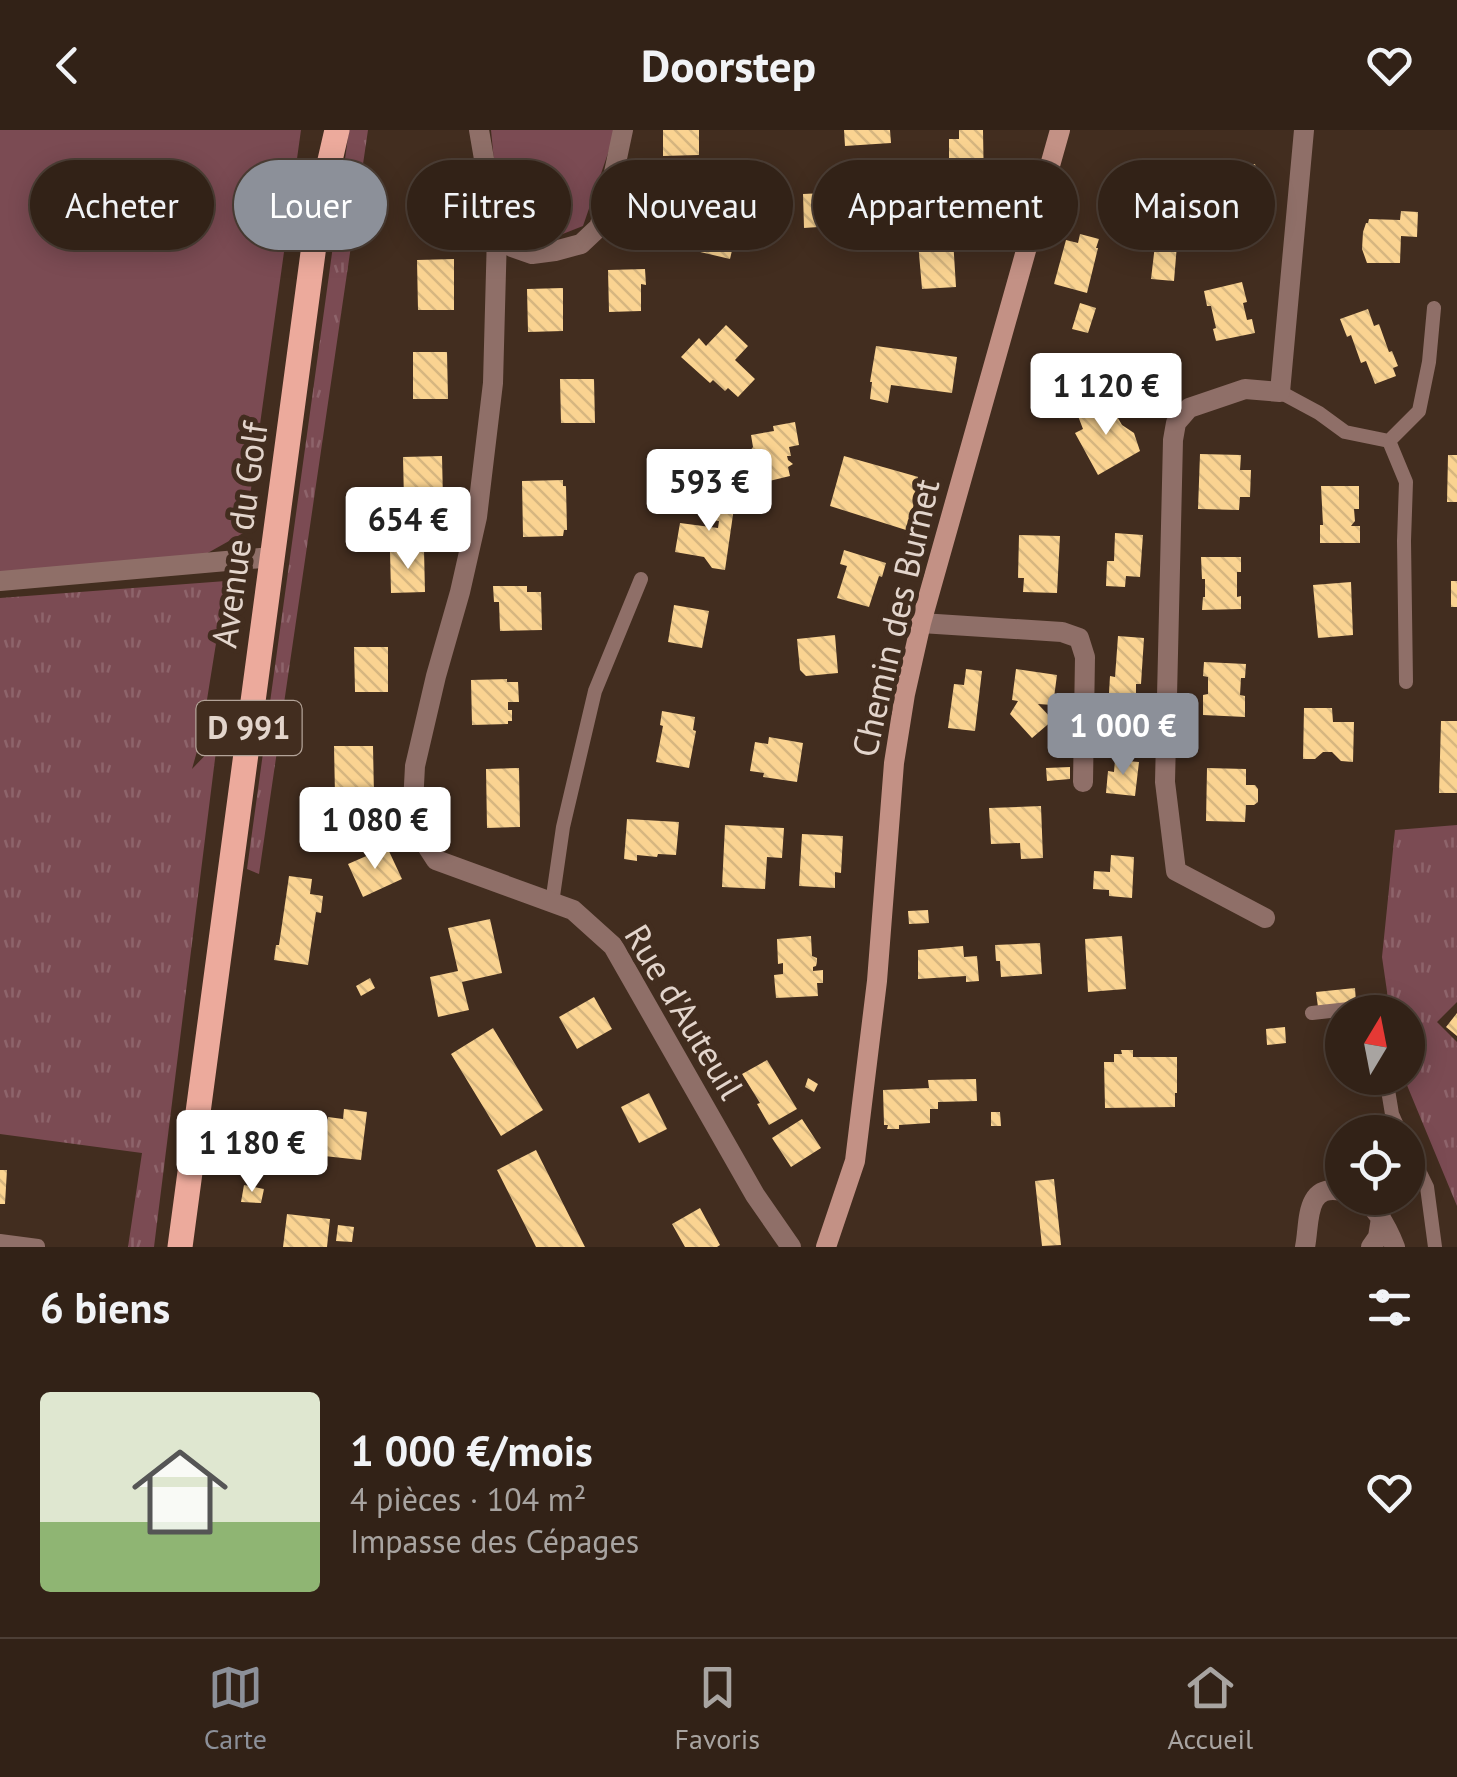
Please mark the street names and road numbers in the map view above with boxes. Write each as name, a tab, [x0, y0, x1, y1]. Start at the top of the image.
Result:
street label: Avenue du Golf	[200, 417, 278, 651]
street label: Chemin des Burnet	[841, 474, 949, 761]
road number: D 991	[196, 701, 302, 755]
street label: Rue d'Auteuil	[615, 916, 755, 1107]

